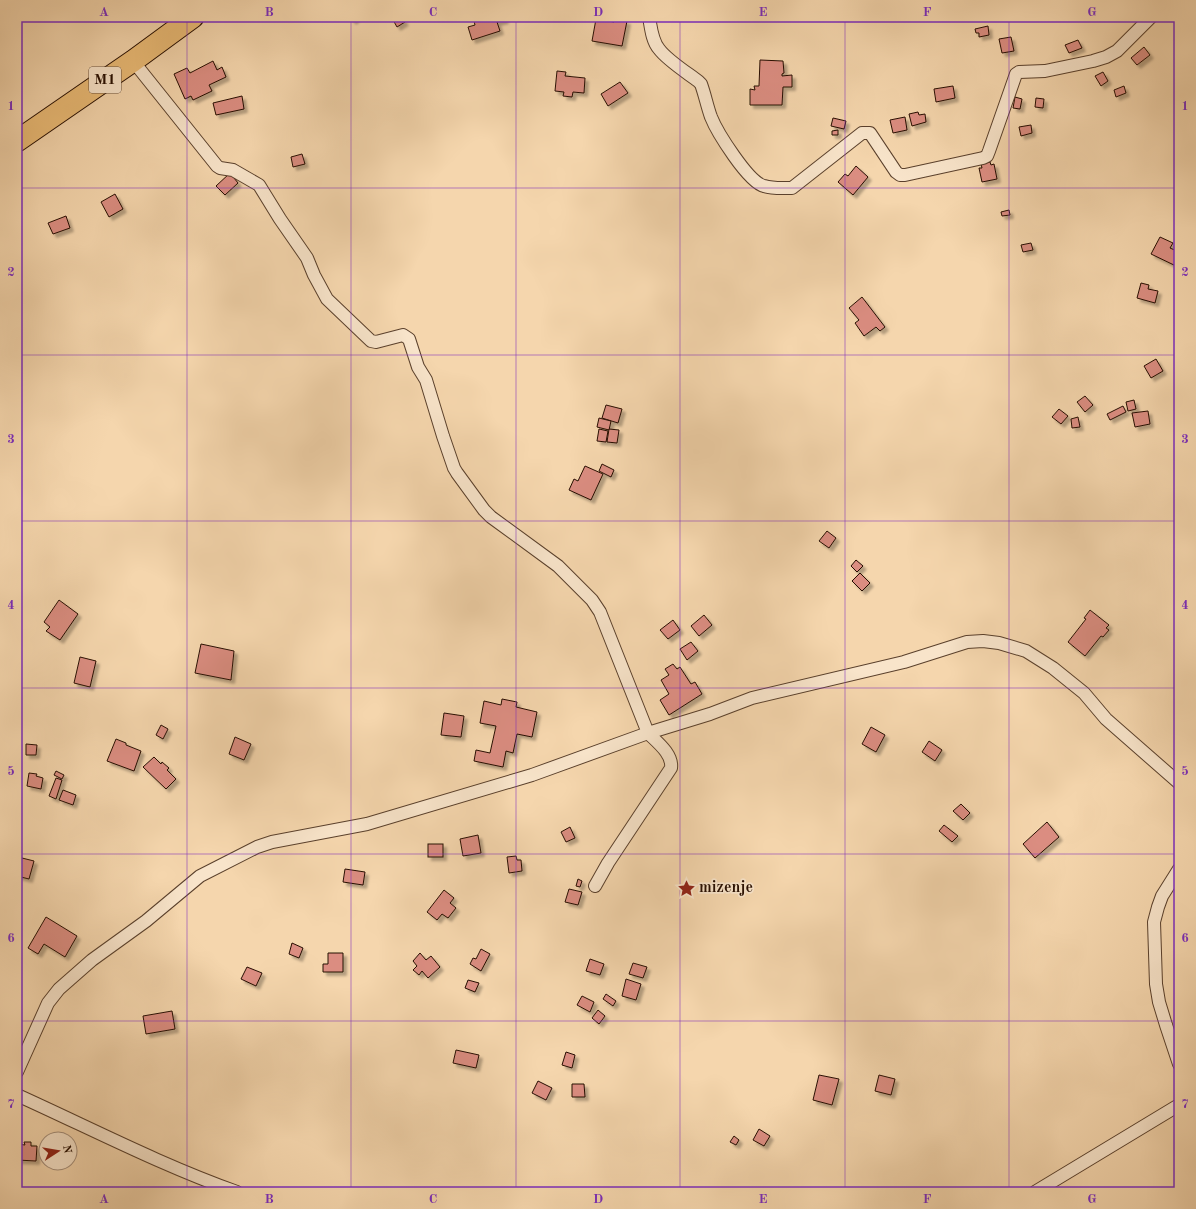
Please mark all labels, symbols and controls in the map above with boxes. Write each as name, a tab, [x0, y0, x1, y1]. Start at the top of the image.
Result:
text: A	[99, 6, 109, 19]
text: B	[264, 6, 274, 19]
text: C	[429, 6, 437, 19]
text: D	[593, 6, 603, 19]
text: E	[759, 6, 768, 19]
text: F	[923, 6, 932, 19]
text: G	[1087, 6, 1097, 19]
road number: M1	[89, 67, 121, 93]
text: 1	[7, 100, 15, 113]
text: 1	[1181, 100, 1189, 113]
text: 2	[7, 266, 15, 279]
text: 2	[1181, 266, 1189, 279]
text: 3	[7, 433, 15, 446]
text: 3	[1181, 433, 1189, 446]
text: 4	[7, 599, 15, 612]
text: 4	[1181, 599, 1189, 612]
text: 5	[7, 765, 15, 778]
text: 5	[1181, 765, 1189, 778]
place icon: mizenje	[676, 878, 696, 898]
place label: mizenje	[699, 880, 753, 896]
text: 6	[7, 932, 15, 945]
text: 6	[1181, 932, 1189, 945]
text: 7	[7, 1098, 15, 1111]
text: 7	[1181, 1098, 1189, 1111]
north arrow	[38, 1131, 78, 1171]
text: N	[60, 1144, 73, 1155]
text: A	[99, 1193, 109, 1206]
text: B	[264, 1193, 274, 1206]
text: C	[429, 1193, 437, 1206]
text: D	[593, 1193, 603, 1206]
text: E	[759, 1193, 768, 1206]
text: F	[923, 1193, 932, 1206]
text: G	[1087, 1193, 1097, 1206]

